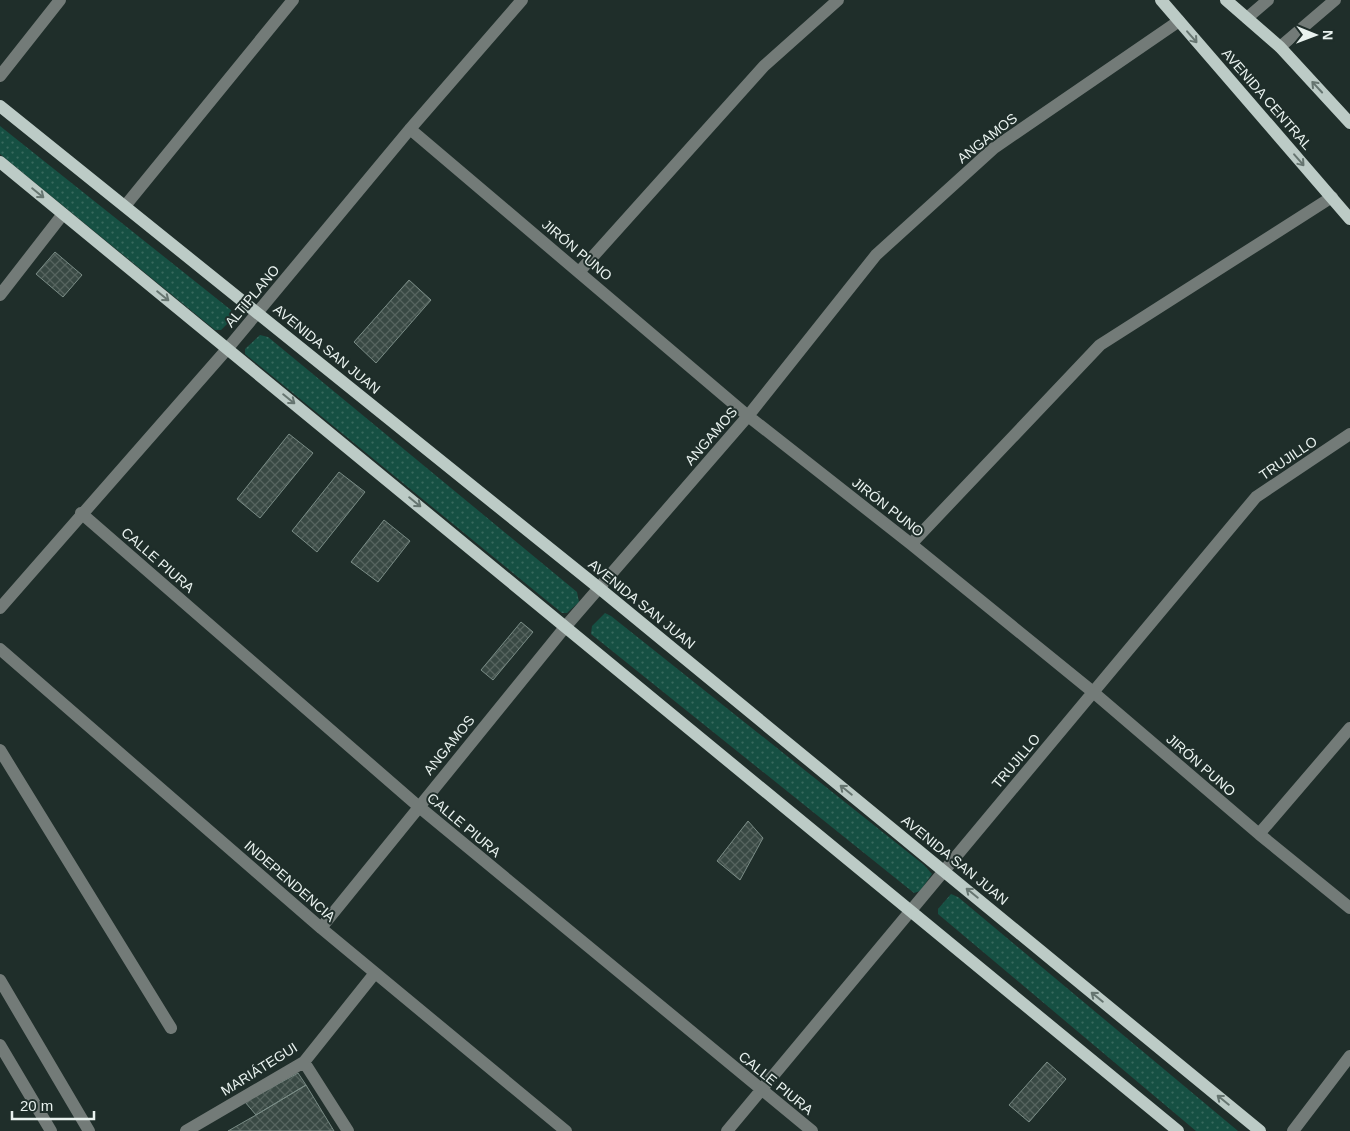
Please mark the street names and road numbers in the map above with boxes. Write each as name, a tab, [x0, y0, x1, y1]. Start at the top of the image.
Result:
street label: AVENIDA CENTRAL	[1219, 45, 1315, 153]
street label: ANGAMOS	[954, 110, 1020, 166]
street label: JIRÓN PUNO	[539, 216, 615, 284]
street label: ALTIPLANO	[221, 262, 283, 330]
street label: AVENIDA SAN JUAN	[270, 301, 384, 397]
street label: ANGAMOS	[681, 404, 741, 468]
street label: TRUJILLO	[1256, 433, 1320, 483]
street label: JIRÓN PUNO	[849, 474, 927, 540]
street label: CALLE PIURA	[118, 524, 198, 596]
street label: AVENIDA SAN JUAN	[585, 556, 699, 652]
street label: ANGAMOS	[420, 712, 478, 778]
street label: TRUJILLO	[989, 730, 1043, 791]
street label: JIRÓN PUNO	[1163, 731, 1239, 799]
street label: CALLE PIURA	[424, 790, 505, 861]
street label: AVENIDA SAN JUAN	[898, 812, 1012, 908]
street label: INDEPENDENCIA	[241, 837, 339, 925]
street label: MARIÁTEGUI	[218, 1039, 300, 1099]
street label: CALLE PIURA	[736, 1048, 817, 1118]

